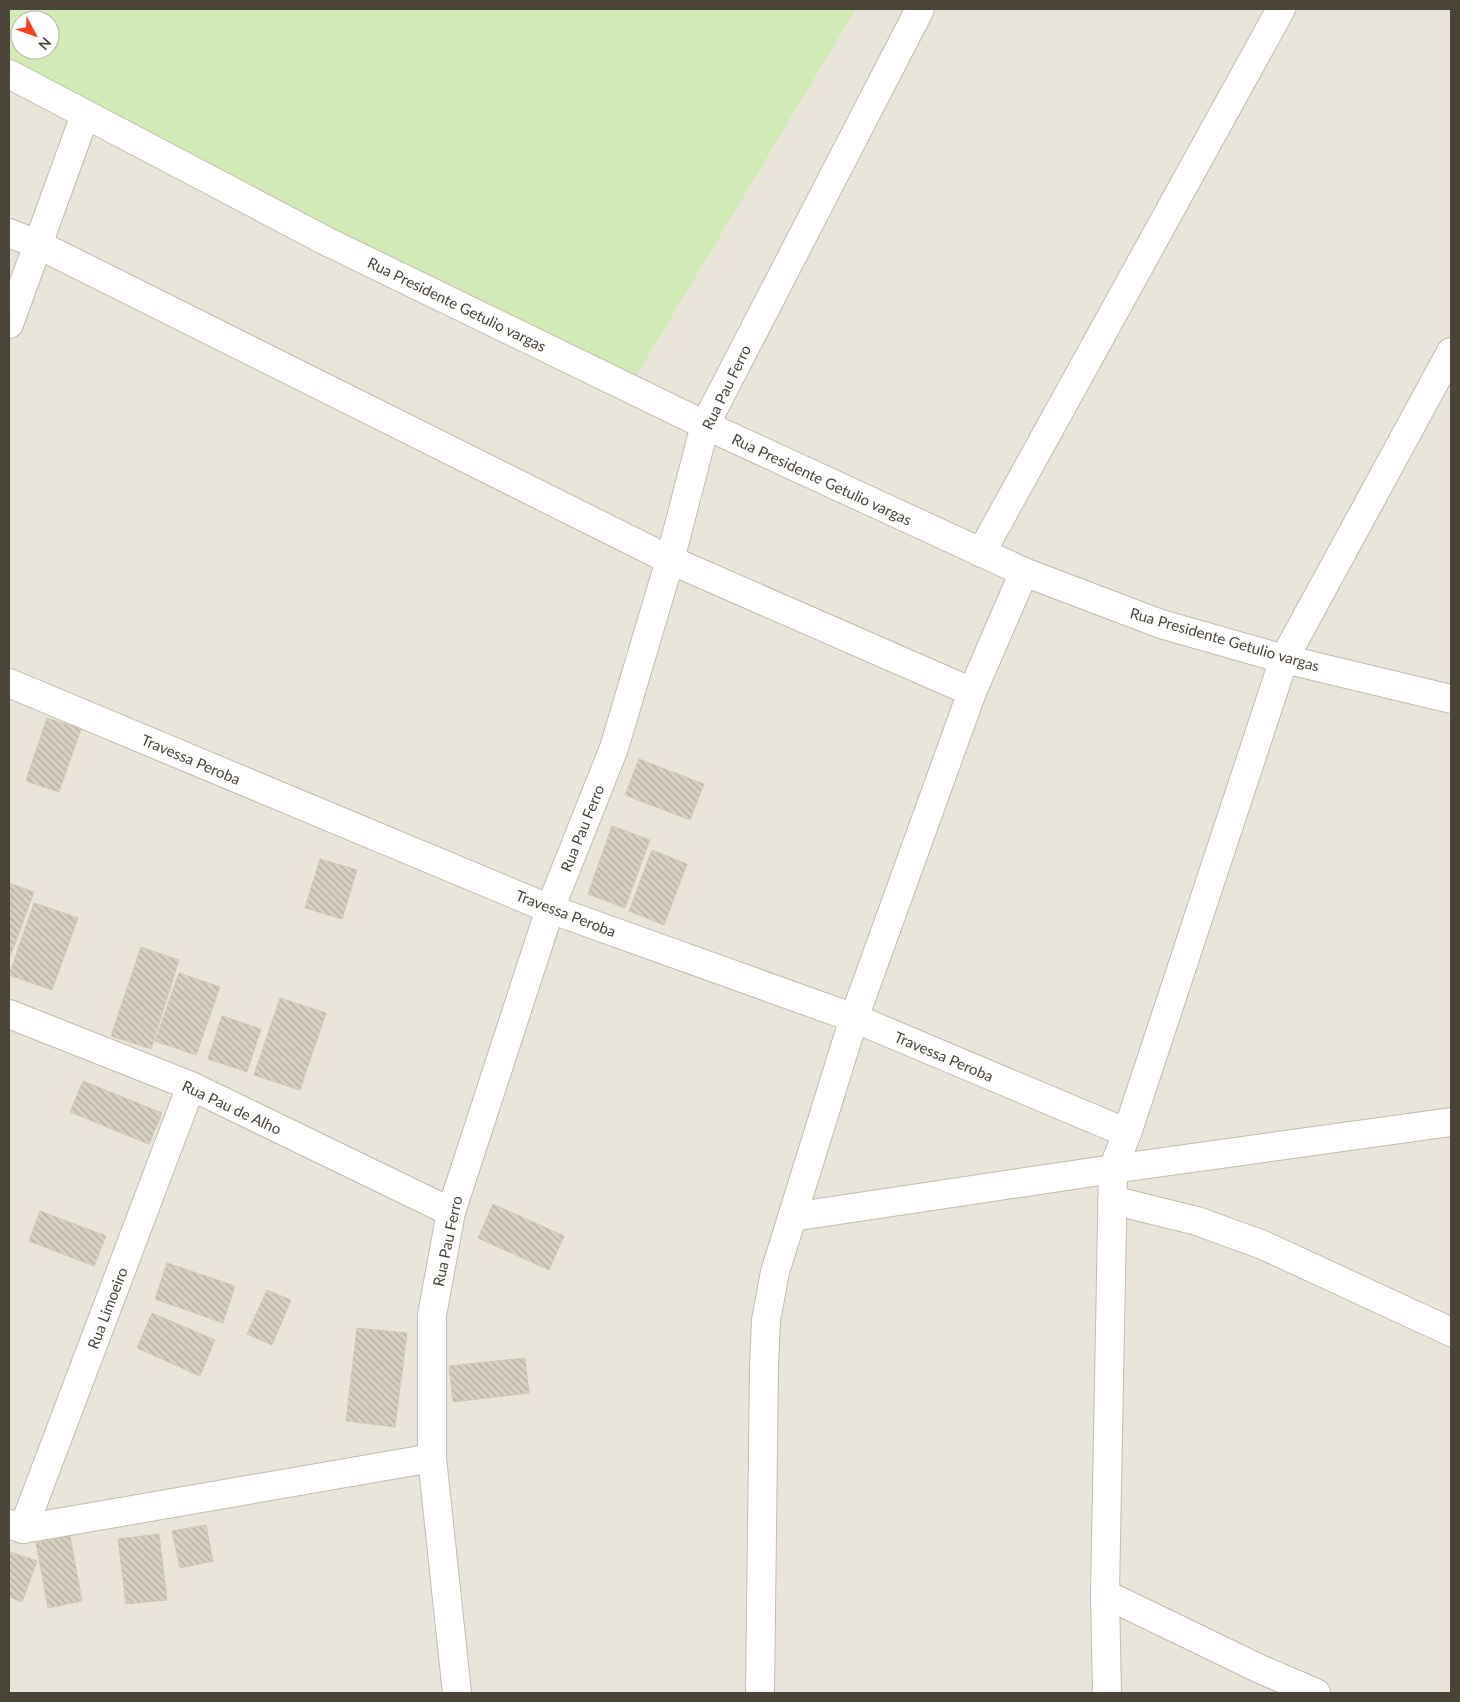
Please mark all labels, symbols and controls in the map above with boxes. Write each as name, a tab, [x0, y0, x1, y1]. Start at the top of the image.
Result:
north arrow	[10, 10, 60, 60]
text: N	[35, 34, 55, 54]
street label: Rua Presidente Getulio vargas	[365, 253, 549, 355]
street label: Rua Pau Ferro	[698, 342, 754, 432]
street label: Rua Presidente Getulio vargas	[729, 429, 915, 529]
street label: Rua Presidente Getulio vargas	[1128, 603, 1322, 675]
street label: Travessa Peroba	[139, 730, 243, 788]
street label: Rua Pau Ferro	[556, 782, 608, 874]
street label: Travessa Peroba	[513, 886, 619, 940]
street label: Travessa Peroba	[892, 1027, 996, 1085]
street label: Rua Pau de Alho	[180, 1076, 284, 1138]
street label: Rua Pau Ferro	[429, 1194, 465, 1288]
street label: Rua Limoeiro	[83, 1265, 131, 1351]

